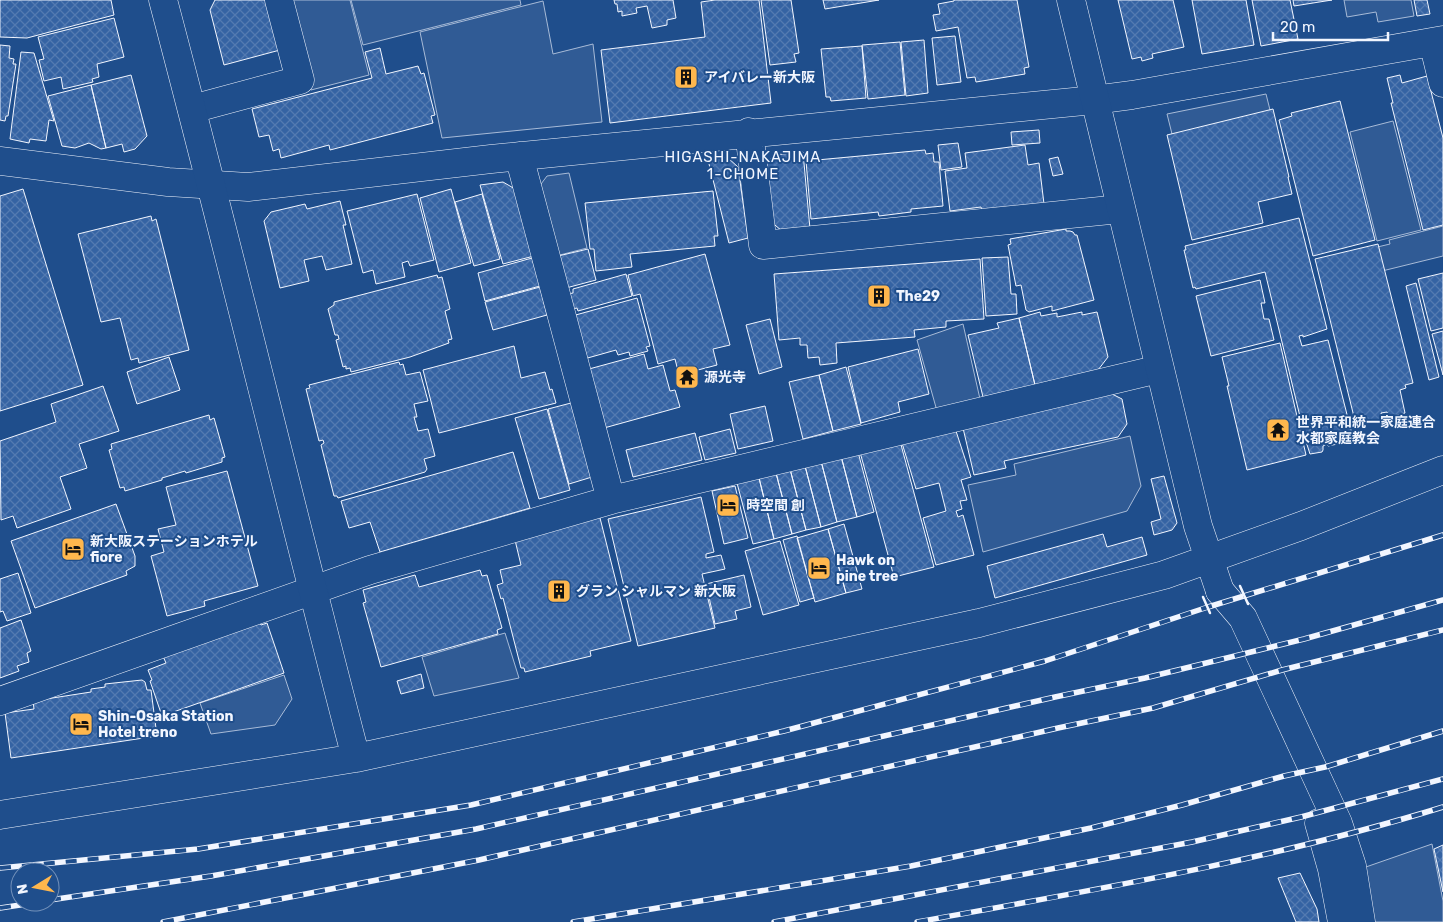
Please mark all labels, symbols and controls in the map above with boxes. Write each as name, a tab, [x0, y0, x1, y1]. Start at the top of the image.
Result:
scale bar	[1273, 10, 1388, 42]
text: 20 m	[1280, 18, 1315, 36]
building icon: アイバレー新大阪	[673, 64, 699, 90]
place label: アイバレー新大阪	[704, 69, 815, 86]
district label: HIGASHI-NAKAJIMA 1-CHOME	[665, 148, 821, 183]
building icon: The29	[866, 283, 892, 309]
place label: The29	[896, 288, 940, 305]
temple icon: 源光寺	[674, 364, 700, 390]
place label: 源光寺	[704, 369, 746, 386]
place label: 世界平和統一家庭連合 水都家庭教会	[1296, 414, 1436, 447]
temple icon: 世界平和統一家庭連合 水都家庭教会	[1265, 417, 1291, 443]
hotel icon: 時空間 創	[715, 492, 741, 518]
place label: 時空間 創	[746, 497, 805, 514]
place label: 新大阪ステーションホテル fiore	[90, 533, 258, 566]
hotel icon: 新大阪ステーションホテル fiore	[60, 536, 86, 562]
place label: Hawk on pine tree	[836, 552, 898, 585]
hotel icon: Hawk on pine tree	[806, 555, 832, 581]
building icon: グラン シャルマン 新大阪	[546, 578, 572, 604]
place label: グラン シャルマン 新大阪	[576, 583, 736, 600]
place label: Shin-Osaka Station Hotel treno	[98, 708, 233, 741]
hotel icon: Shin-Osaka Station Hotel treno	[68, 711, 94, 737]
north arrow	[10, 862, 60, 912]
text: N	[13, 883, 32, 896]

